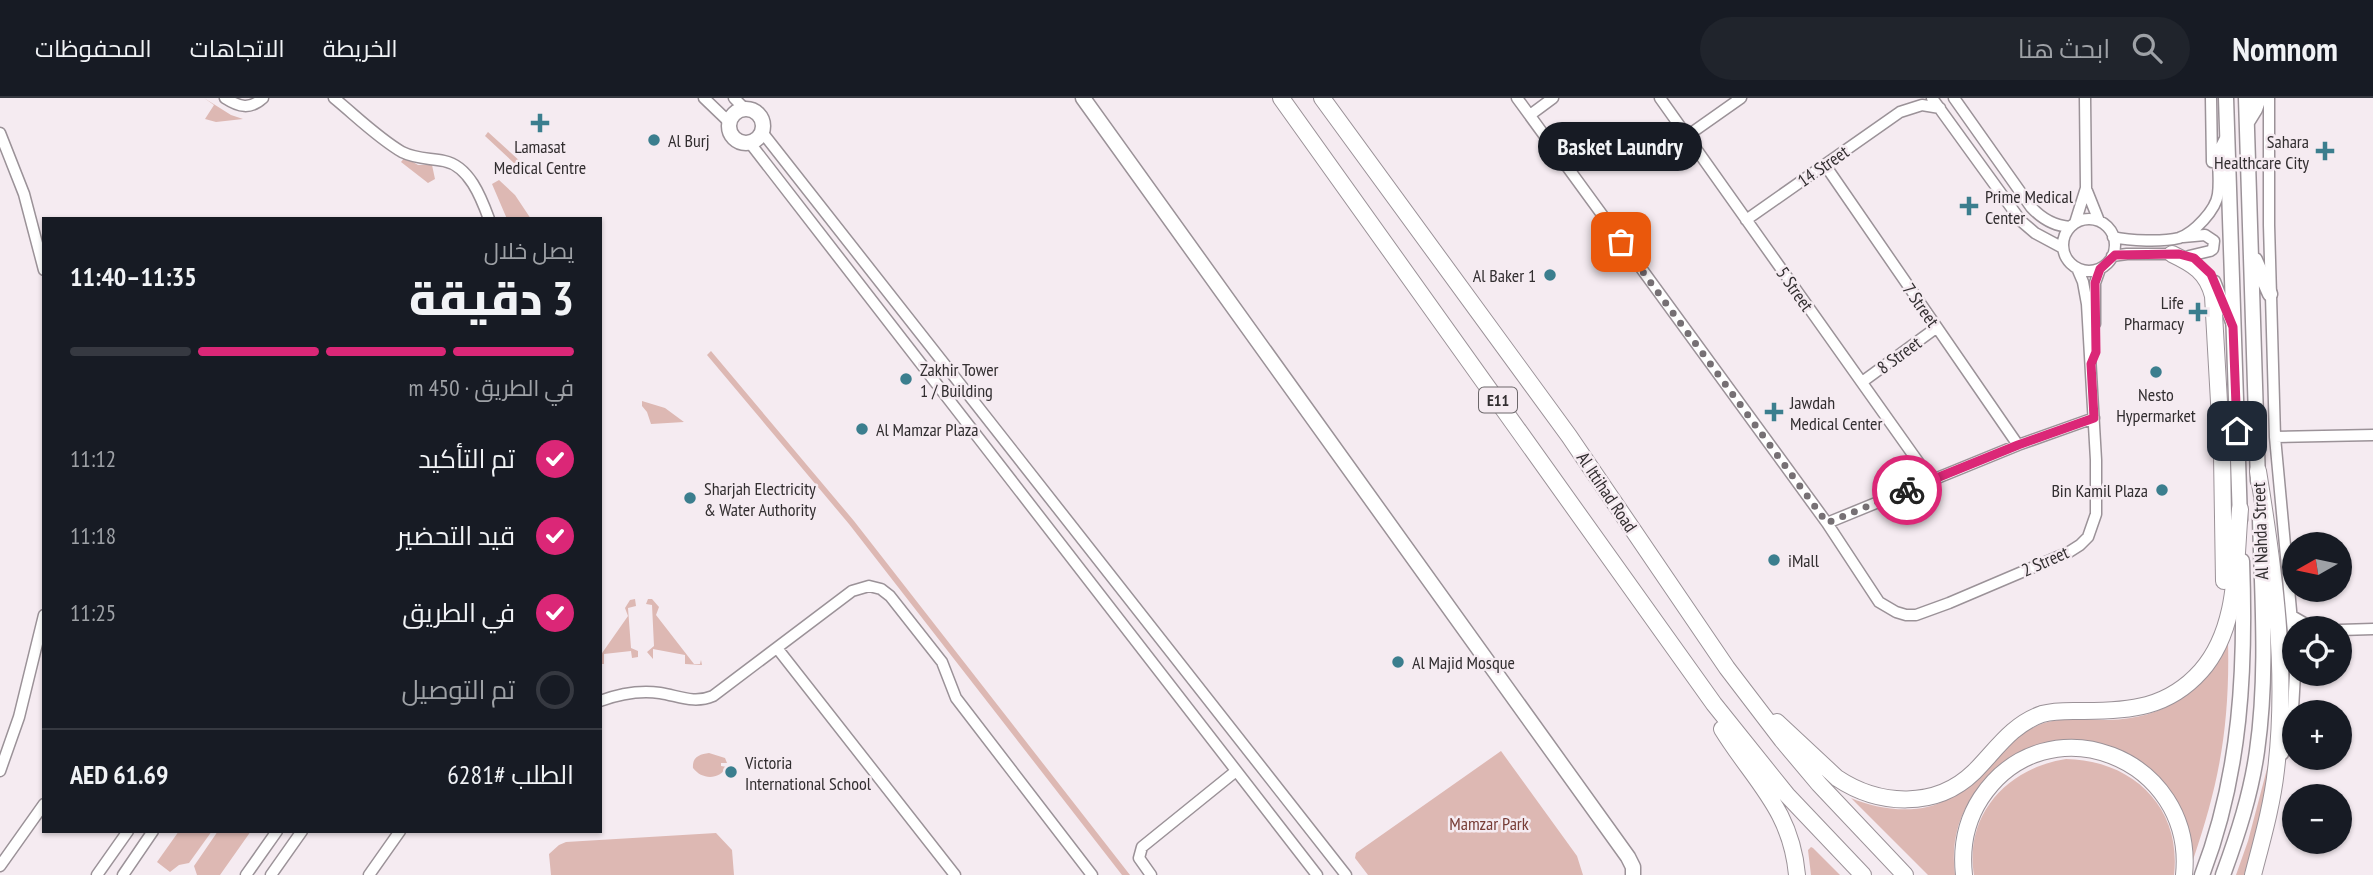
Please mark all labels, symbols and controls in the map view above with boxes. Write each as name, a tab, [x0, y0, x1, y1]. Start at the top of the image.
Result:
search box	[1700, 17, 2190, 80]
text: Nomnom	[2232, 27, 2338, 70]
icon: search	[2128, 29, 2166, 67]
text: ابحث هنا	[2018, 32, 2110, 65]
text: المحفوظات	[35, 33, 152, 64]
text: الاتجاهات	[190, 33, 285, 64]
text: الخريطة	[323, 33, 398, 64]
marker: Lamasat Medical Centre	[530, 113, 550, 133]
callout: Basket Laundry	[1539, 123, 1703, 172]
place label: Al Burj	[668, 129, 710, 152]
place label: Sahara Healthcare City	[2214, 130, 2309, 174]
marker: Al Burj	[646, 132, 662, 148]
text: Basket Laundry	[1557, 132, 1683, 161]
place label: Lamasat Medical Centre	[494, 135, 586, 179]
street label: 14 Street	[1793, 140, 1853, 192]
marker: Sahara Healthcare City	[2315, 141, 2335, 161]
place label: Prime Medical Center	[1985, 185, 2074, 229]
marker: Prime Medical Center	[1959, 196, 1979, 216]
pin	[1591, 212, 1651, 272]
icon: bag	[1602, 223, 1640, 261]
text: يصل خلال	[484, 236, 574, 265]
text: 11:35–11:40	[70, 260, 197, 293]
street label: 5 Street	[1771, 262, 1819, 316]
place label: Al Baker 1	[1473, 264, 1536, 287]
marker: Al Baker 1	[1542, 267, 1558, 283]
text: 3 دقيقة	[409, 268, 574, 328]
street label: 7 Street	[1898, 279, 1944, 331]
place label: Life Pharmacy	[2124, 291, 2184, 335]
marker: Life Pharmacy	[2190, 304, 2206, 320]
street label: 8 Street	[1872, 331, 1926, 379]
place label: Zakhir Tower 1 / Building	[920, 358, 999, 402]
marker: Nesto Hypermarket	[2148, 364, 2164, 380]
marker: Zakhir Tower 1 / Building	[898, 371, 914, 387]
text: في الطريق · 450 m	[409, 373, 574, 402]
place label: Nesto Hypermarket	[2116, 383, 2196, 427]
road number: E11	[1479, 388, 1517, 412]
place label: Jawdah Medical Center	[1789, 391, 1883, 435]
pin	[2207, 401, 2267, 461]
marker: Jawdah Medical Center	[1764, 402, 1784, 422]
icon: home	[2218, 412, 2256, 450]
place label: Al Mamzar Plaza	[876, 418, 979, 441]
marker: Al Mamzar Plaza	[854, 421, 870, 437]
icon: check	[536, 440, 574, 478]
text: تم التأكيد	[418, 442, 515, 475]
text: 11:12	[70, 444, 116, 473]
street label: Al Ittihad Road	[1572, 447, 1642, 537]
courier	[1872, 455, 1942, 525]
icon: bike	[1888, 471, 1926, 509]
place label: Sharjah Electricity & Water Authority	[704, 477, 816, 521]
place label: Bin Kamil Plaza	[2051, 479, 2148, 502]
marker: Bin Kamil Plaza	[2154, 482, 2170, 498]
street label: Al Nahda Street	[2247, 482, 2273, 580]
marker: Sharjah Electricity & Water Authority	[682, 490, 698, 506]
icon: check	[536, 517, 574, 555]
text: قيد التحضير	[397, 519, 515, 552]
text: 11:18	[70, 521, 116, 550]
north arrow	[2282, 532, 2352, 602]
map controls	[2282, 532, 2352, 854]
street label: 2 Street	[2018, 540, 2072, 582]
place label: iMall	[1788, 549, 1820, 572]
marker: iMall	[1766, 552, 1782, 568]
icon: check	[536, 594, 574, 632]
text: في الطريق	[402, 596, 515, 629]
text: 11:25	[70, 598, 116, 627]
button: locate	[2282, 616, 2352, 686]
place label: Al Majid Mosque	[1412, 651, 1515, 674]
marker: Al Majid Mosque	[1390, 654, 1406, 670]
text: تم التوصيل	[401, 673, 515, 706]
button: +	[2282, 700, 2352, 770]
place label: Victoria International School	[744, 751, 872, 795]
text: AED 61.69	[70, 758, 168, 791]
text: الطلب #6281	[447, 758, 574, 791]
marker: Victoria International School	[723, 764, 739, 780]
button: −	[2282, 784, 2352, 854]
park label: Mamzar Park	[1449, 812, 1529, 835]

